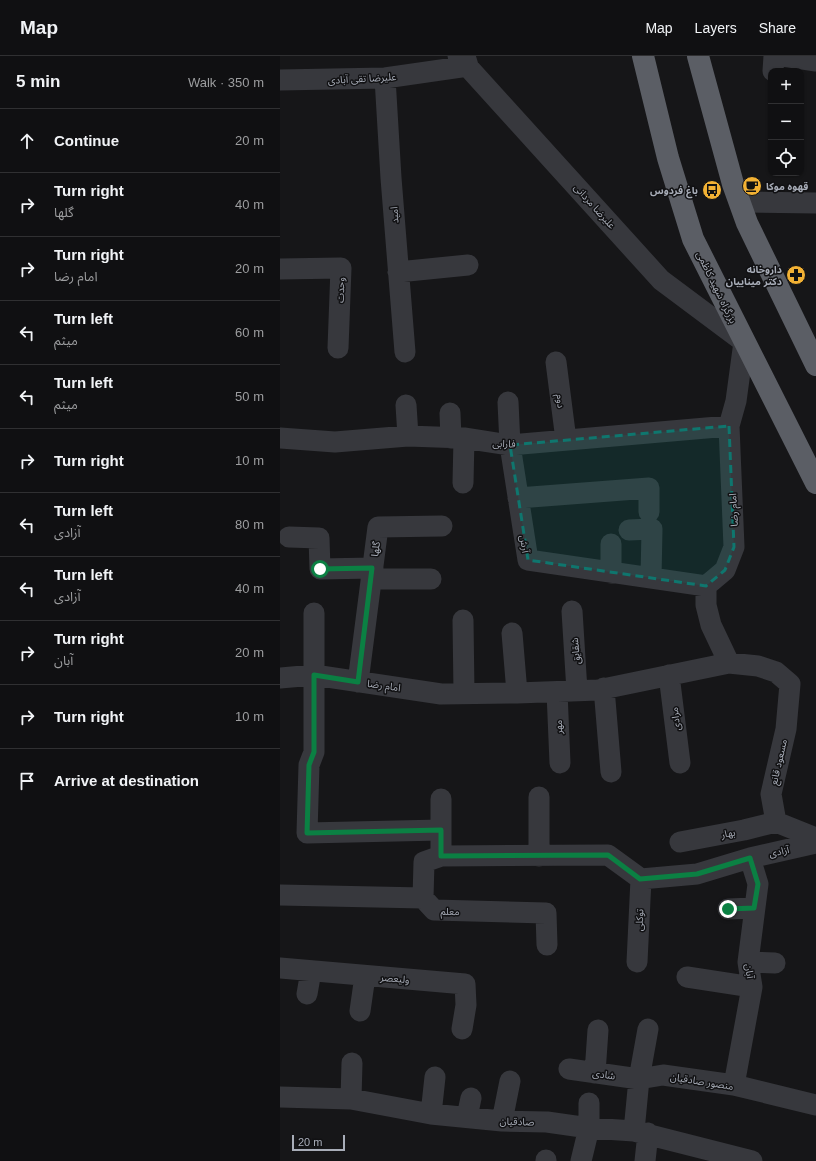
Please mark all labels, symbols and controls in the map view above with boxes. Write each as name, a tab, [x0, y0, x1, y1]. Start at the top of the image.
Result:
text: Map	[20, 17, 58, 38]
text: Map	[645, 20, 673, 36]
text: Layers	[695, 20, 737, 36]
text: Share	[759, 20, 796, 36]
map controls	[768, 68, 804, 176]
button: +	[768, 68, 804, 104]
street label: علیرضا تقی آبادی	[328, 71, 397, 87]
text: 5 min	[16, 72, 60, 91]
text: Walk · 350 m	[188, 75, 264, 90]
button: −	[768, 104, 804, 140]
icon: ahead	[16, 130, 38, 152]
text: Continue	[54, 132, 119, 149]
text: 20 m	[235, 133, 264, 148]
button: locate	[768, 140, 804, 176]
cafe icon: قهوه موکا	[741, 175, 763, 197]
bus stop icon: باغ فردوس	[701, 179, 723, 201]
place label: قهوه موکا	[766, 181, 808, 193]
text: Turn right	[54, 182, 124, 199]
street label: علیرضا مردانی	[571, 182, 618, 232]
place label: باغ فردوس	[650, 185, 698, 199]
icon: right	[16, 194, 38, 216]
text: 40 m	[235, 197, 264, 212]
text: گلها	[54, 205, 74, 220]
street label: امید	[388, 206, 401, 224]
text: Turn right	[54, 246, 124, 263]
street label: بزرگراه شهید کاظمی	[693, 249, 739, 326]
icon: right	[16, 258, 38, 280]
text: 20 m	[235, 261, 264, 276]
place label: داروخانه دکتر میناییان	[726, 264, 782, 288]
pharmacy icon: داروخانه دکتر میناییان	[785, 264, 807, 286]
text: امام رضا	[54, 269, 98, 284]
street label: وحدت	[335, 277, 347, 303]
text: Turn left	[54, 310, 113, 327]
icon: left	[16, 322, 38, 344]
text: 60 m	[235, 325, 264, 340]
text: میثم	[54, 333, 78, 348]
text: Turn left	[54, 374, 113, 391]
icon: left	[16, 386, 38, 408]
text: 50 m	[235, 389, 264, 404]
street label: دوم	[551, 393, 567, 409]
text: میثم	[54, 397, 78, 412]
street label: فارابی	[492, 437, 516, 451]
icon: right	[16, 450, 38, 472]
text: Turn right	[54, 452, 124, 469]
text: 10 m	[235, 453, 264, 468]
street label: امام رضا	[727, 493, 743, 527]
text: Turn left	[54, 502, 113, 519]
icon: left	[16, 514, 38, 536]
text: 80 m	[235, 517, 264, 532]
text: آزادی	[54, 525, 81, 540]
street label: آرش	[517, 534, 532, 555]
street label: گلها	[369, 540, 382, 557]
route start	[311, 560, 329, 578]
text: Turn left	[54, 566, 113, 583]
icon: left	[16, 578, 38, 600]
text: 40 m	[235, 581, 264, 596]
text: آزادی	[54, 589, 81, 604]
text: Turn right	[54, 630, 124, 647]
street label: شقایق	[569, 637, 583, 665]
icon: right	[16, 642, 38, 664]
text: 20 m	[235, 645, 264, 660]
text: آبان	[54, 653, 73, 668]
street label: امام رضا	[366, 678, 401, 696]
icon: right	[16, 706, 38, 728]
street label: مرادی	[669, 706, 683, 731]
text: Turn right	[54, 708, 124, 725]
text: 10 m	[235, 709, 264, 724]
street label: مهر	[553, 720, 565, 735]
street label: مسعود قانع	[768, 738, 791, 787]
icon: arrive	[16, 770, 38, 792]
text: Arrive at destination	[54, 772, 199, 789]
street label: بهار	[719, 827, 737, 841]
street label: آزادی	[768, 844, 792, 860]
route end	[719, 900, 737, 918]
street label: معلم	[440, 906, 460, 919]
street label: توکلی	[634, 909, 646, 931]
street label: آبان	[743, 963, 756, 980]
street label: ولیعصر	[379, 972, 410, 986]
street label: شادی	[592, 1067, 616, 1082]
street label: منصور صادقیان	[669, 1071, 734, 1093]
street label: صادقیان	[499, 1115, 534, 1128]
scale bar	[292, 1133, 345, 1152]
text: 20 m	[298, 1136, 322, 1148]

